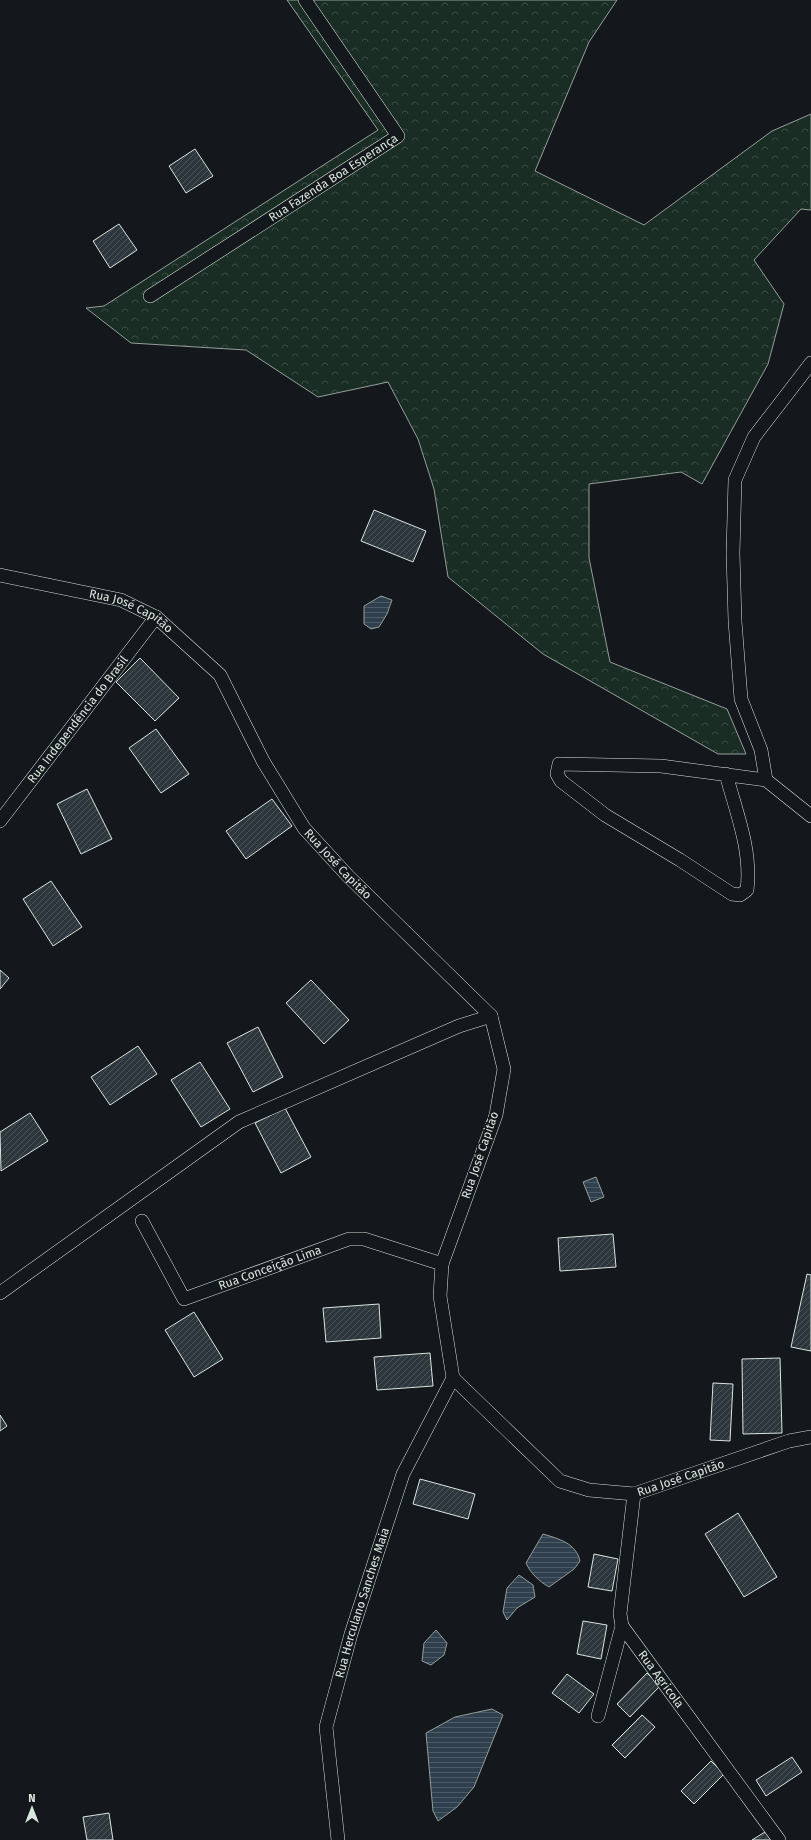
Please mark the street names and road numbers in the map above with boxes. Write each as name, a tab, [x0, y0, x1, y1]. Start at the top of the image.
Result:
street label: Rua Fazenda Boa Esperança	[266, 131, 400, 225]
street label: Rua José Capitão	[88, 587, 176, 636]
street label: Rua Independência do Brasil	[25, 653, 131, 786]
street label: Rua José Capitão	[301, 826, 374, 902]
street label: Rua José Capitão	[459, 1110, 501, 1200]
street label: Rua Conceição Lima	[217, 1243, 323, 1293]
street label: Rua José Capitão	[635, 1457, 726, 1499]
street label: Rua Herculano Sanches Maia	[332, 1526, 392, 1680]
street label: Rua Agricola	[635, 1648, 687, 1711]

